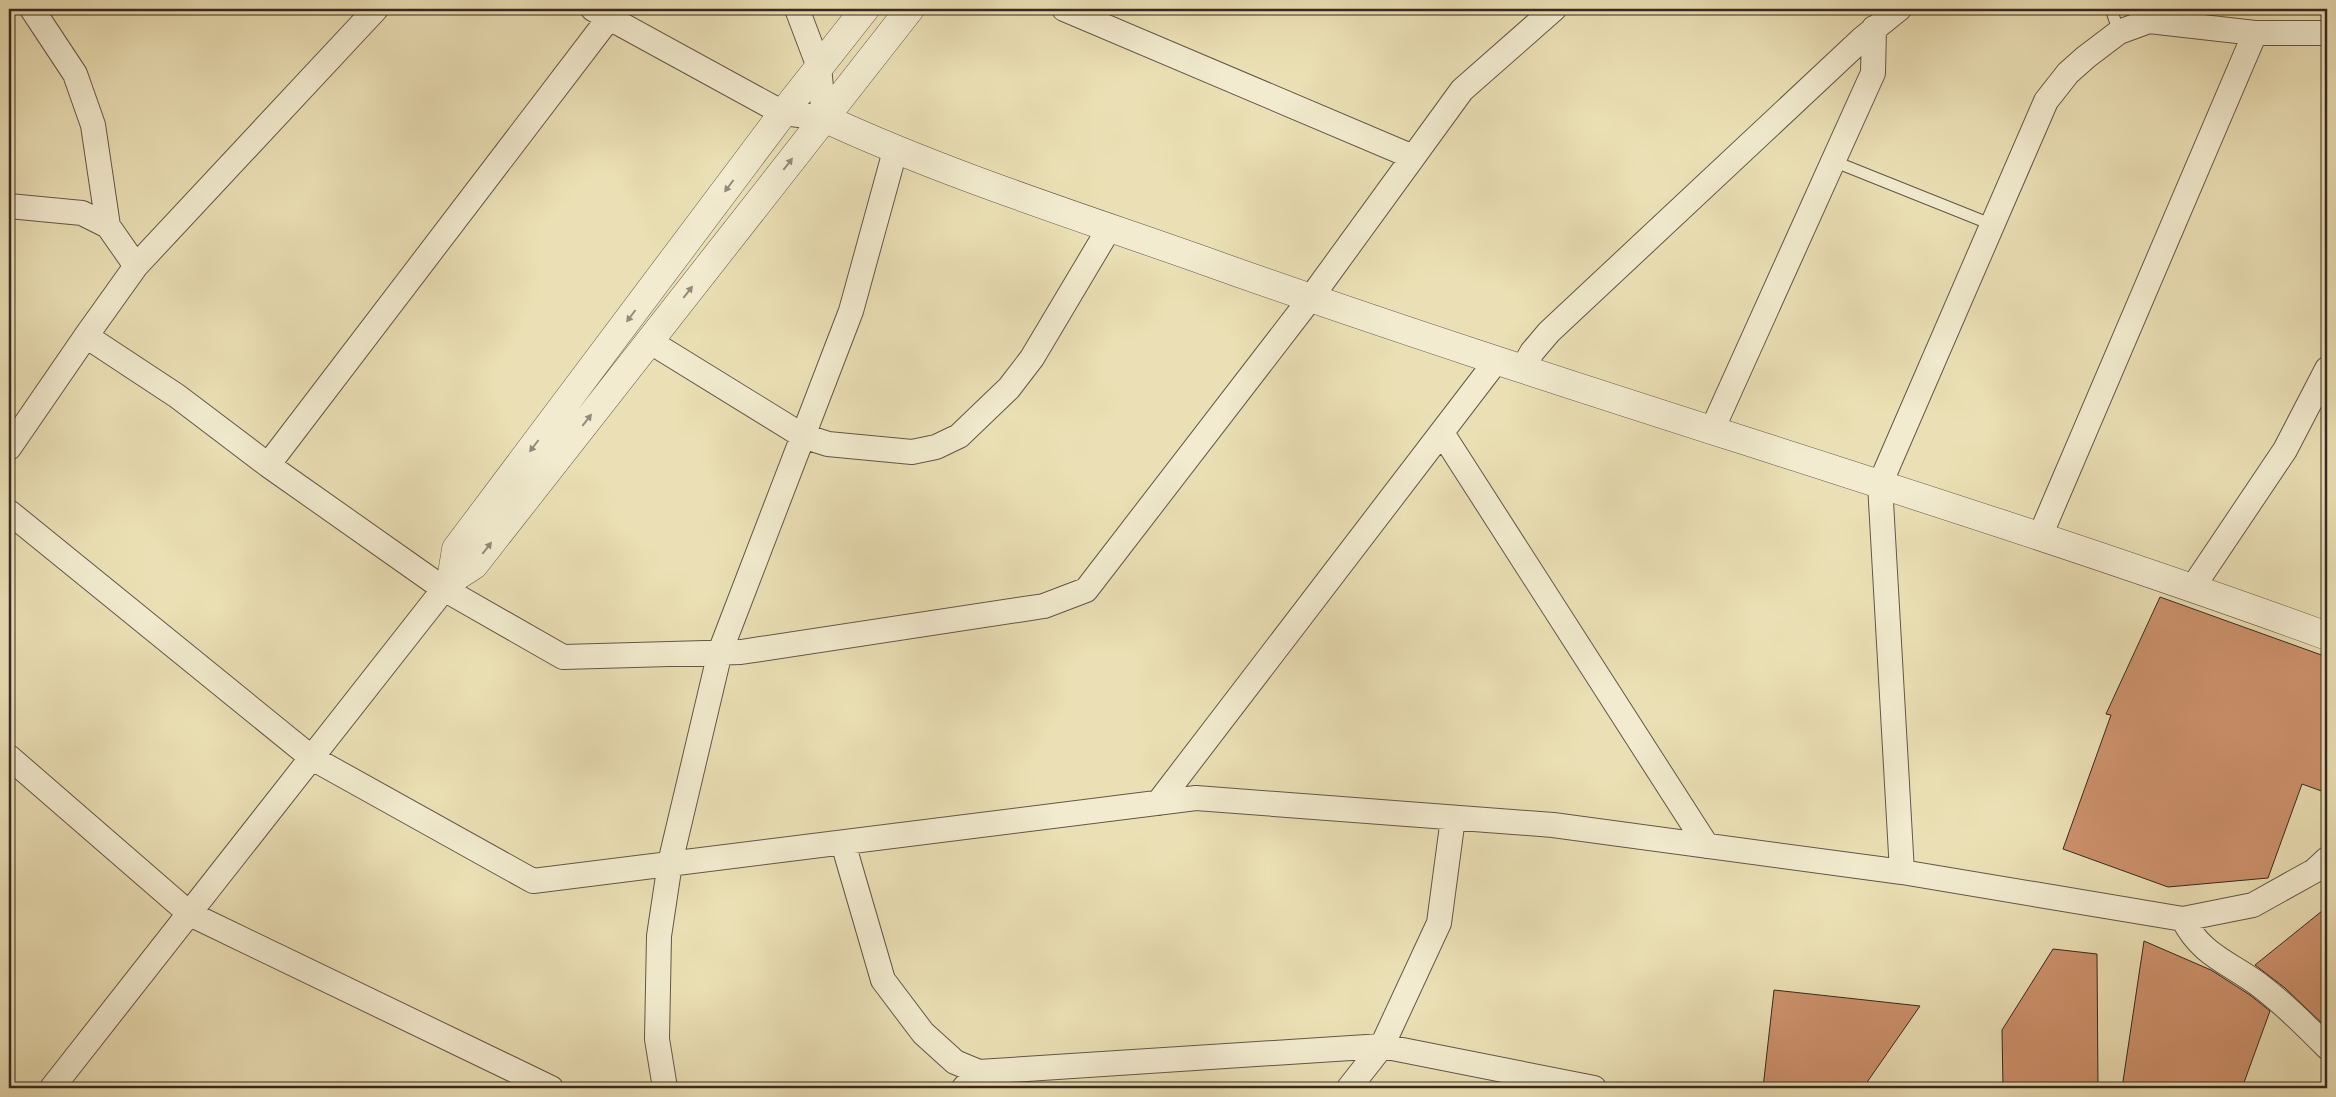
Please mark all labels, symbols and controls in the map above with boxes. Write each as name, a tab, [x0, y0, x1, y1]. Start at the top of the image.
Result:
one-way arrow	[783, 157, 793, 171]
one-way arrow	[723, 179, 734, 192]
one-way arrow	[682, 286, 693, 299]
one-way arrow	[626, 309, 636, 323]
one-way arrow	[582, 414, 593, 427]
one-way arrow	[528, 439, 539, 452]
one-way arrow	[481, 541, 492, 554]

